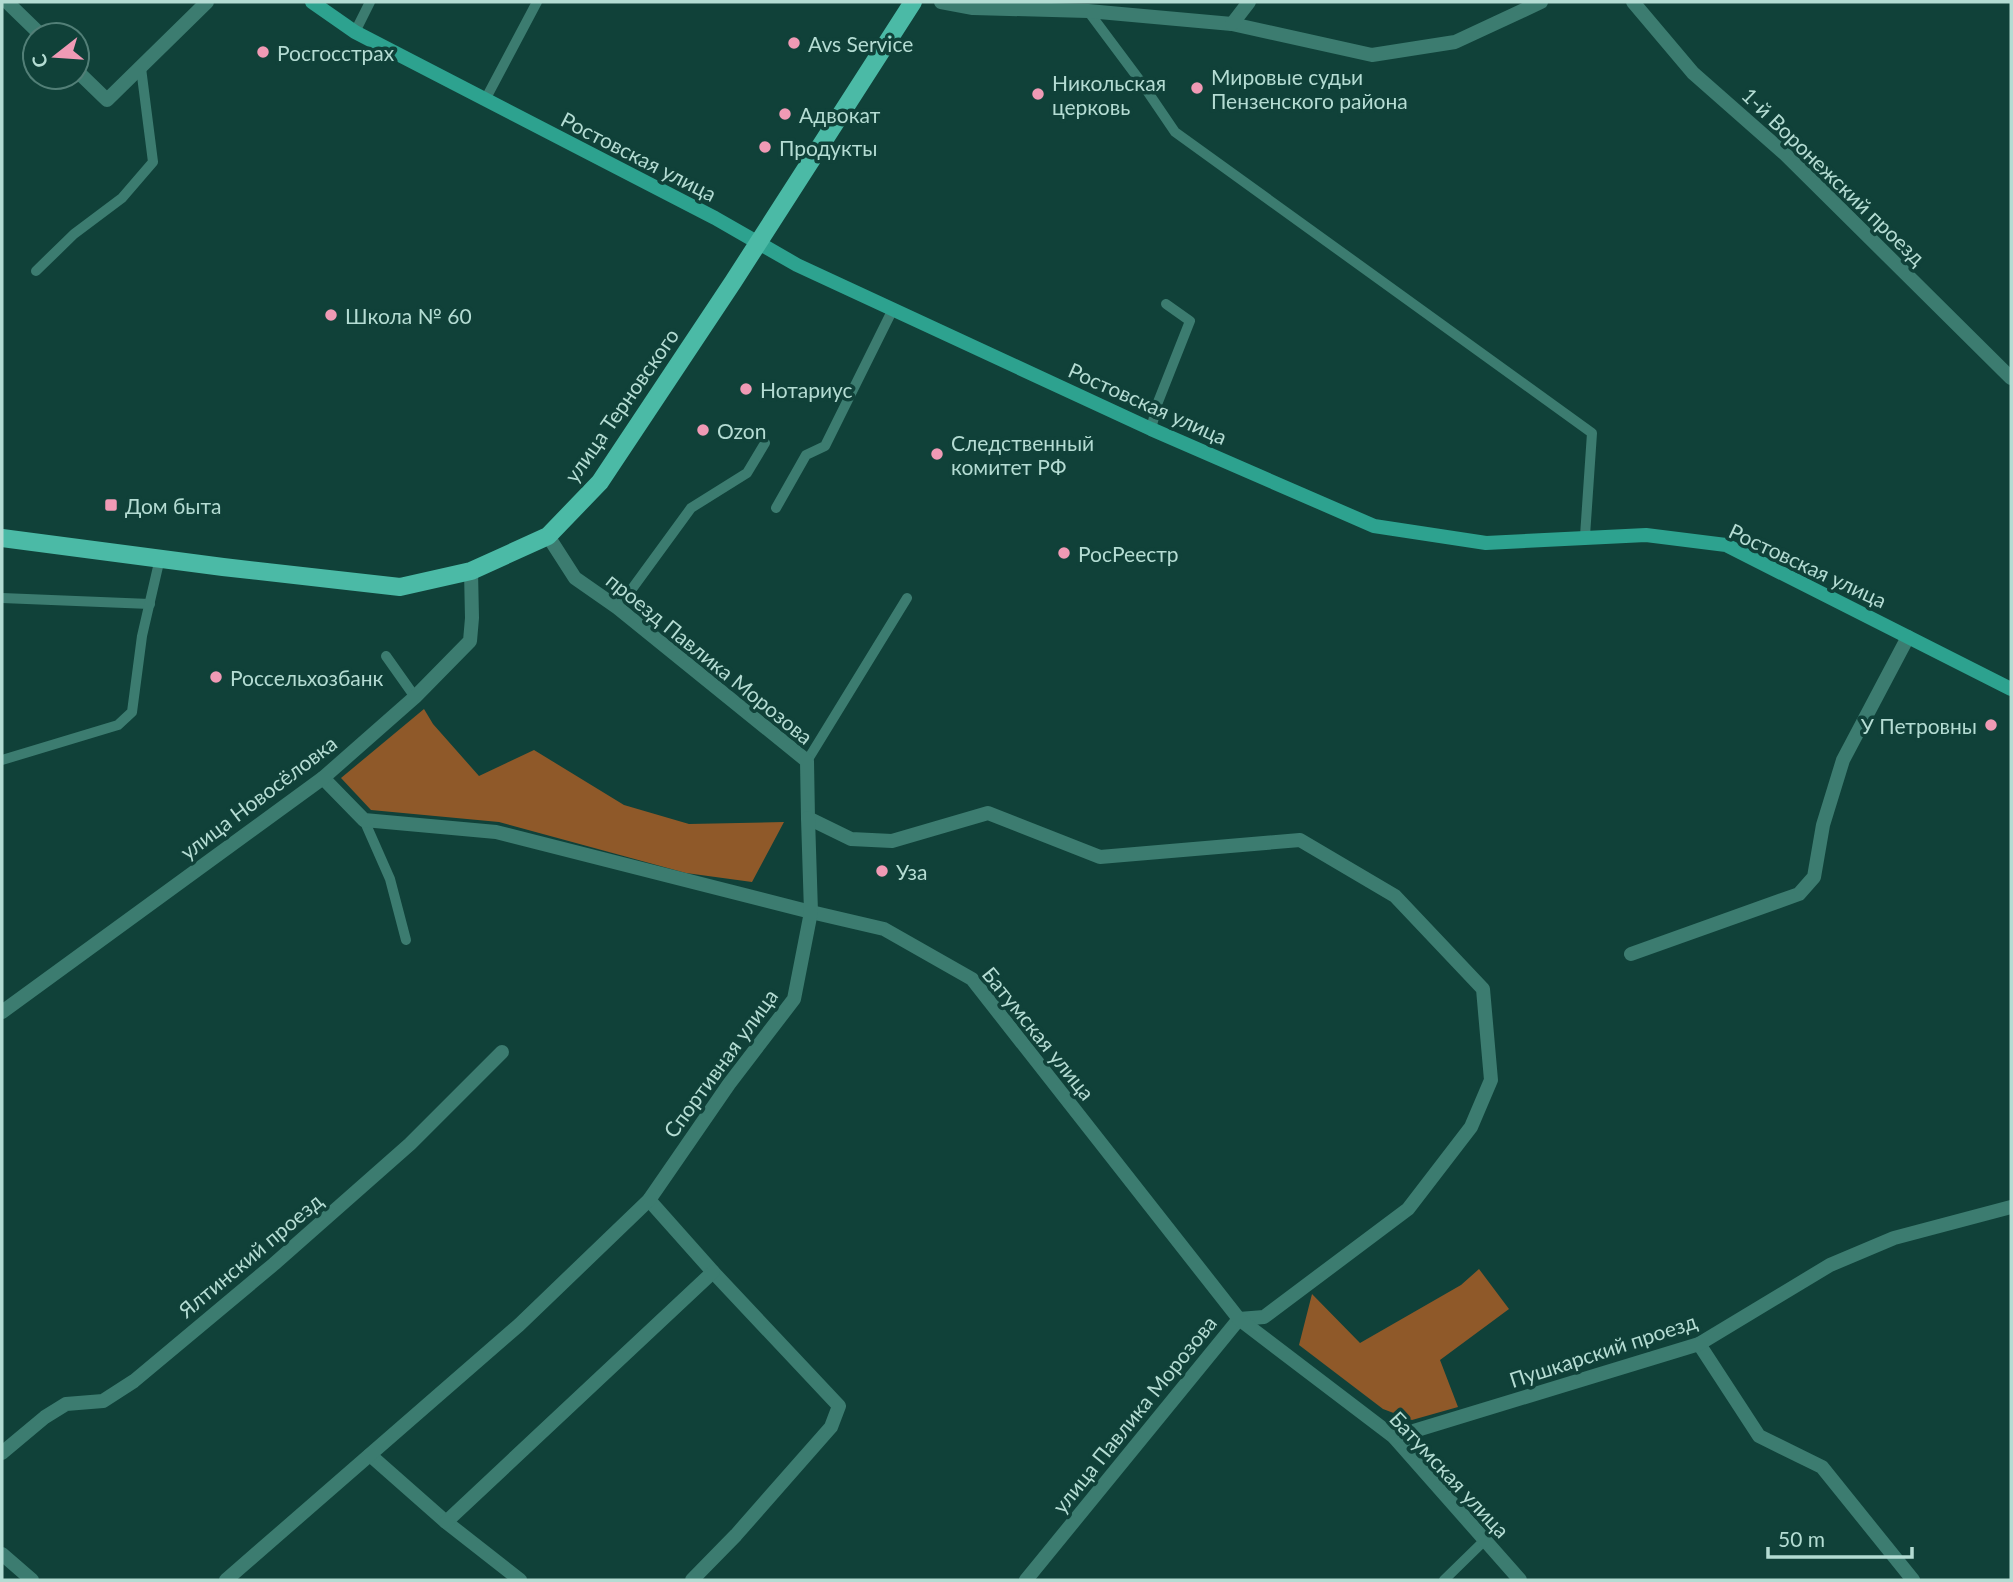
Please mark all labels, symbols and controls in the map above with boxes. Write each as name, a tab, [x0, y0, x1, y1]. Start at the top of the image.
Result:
north arrow	[21, 21, 91, 91]
place label: Avs Service	[808, 31, 913, 56]
marker: Avs Service	[786, 35, 802, 51]
place label: Росгосстрах	[277, 40, 395, 65]
marker: Росгосстрах	[255, 44, 271, 60]
text: С	[26, 51, 52, 70]
place label: Мировые судьи Пензенского района	[1211, 64, 1408, 113]
place label: Никольская церковь	[1052, 70, 1166, 119]
marker: Мировые судьи Пензенского района	[1189, 80, 1205, 96]
street label: 1-й Воронежский проезд	[1737, 82, 1931, 270]
marker: Никольская церковь	[1030, 86, 1046, 102]
place label: Адвокат	[799, 102, 881, 127]
street label: Ростовская улица	[557, 106, 721, 206]
marker: Адвокат	[777, 106, 793, 122]
place label: Продукты	[779, 135, 878, 160]
marker: Продукты	[757, 139, 773, 155]
place label: Школа № 60	[345, 303, 472, 328]
marker: Школа № 60	[323, 307, 339, 323]
street label: улица Терновского	[559, 323, 683, 487]
street label: Ростовская улица	[1065, 357, 1231, 449]
place label: Нотариус	[760, 377, 853, 402]
marker: Нотариус	[738, 381, 754, 397]
place label: Ozon	[717, 418, 767, 443]
marker: Ozon	[695, 422, 711, 438]
place label: Следственный комитет РФ	[951, 430, 1094, 479]
marker: Следственный комитет РФ	[929, 446, 945, 462]
place label: Дом быта	[125, 493, 221, 518]
marker: Дом быта	[103, 497, 119, 513]
street label: Ростовская улица	[1725, 518, 1891, 612]
place label: РосРеестр	[1078, 541, 1179, 566]
marker: РосРеестр	[1056, 545, 1072, 561]
street label: проезд Павлика Морозова	[602, 567, 818, 749]
place label: Россельхозбанк	[230, 665, 383, 690]
marker: Россельхозбанк	[208, 669, 224, 685]
place label: У Петровны	[1861, 713, 1977, 738]
marker: У Петровны	[1983, 717, 1999, 733]
street label: улица Новосёловка	[175, 730, 341, 864]
place label: Уза	[896, 859, 927, 884]
marker: Уза	[874, 863, 890, 879]
street label: Батумская улица	[978, 961, 1100, 1105]
street label: Спортивная улица	[658, 984, 782, 1142]
street label: Ялтинский проезд	[172, 1188, 327, 1323]
street label: Пушкарский проезд	[1506, 1308, 1700, 1392]
street label: улица Павлика Морозова	[1047, 1310, 1221, 1518]
street label: Батумская улица	[1385, 1406, 1515, 1542]
scale bar	[1768, 1516, 1912, 1560]
text: 50 m	[1778, 1526, 1825, 1551]

